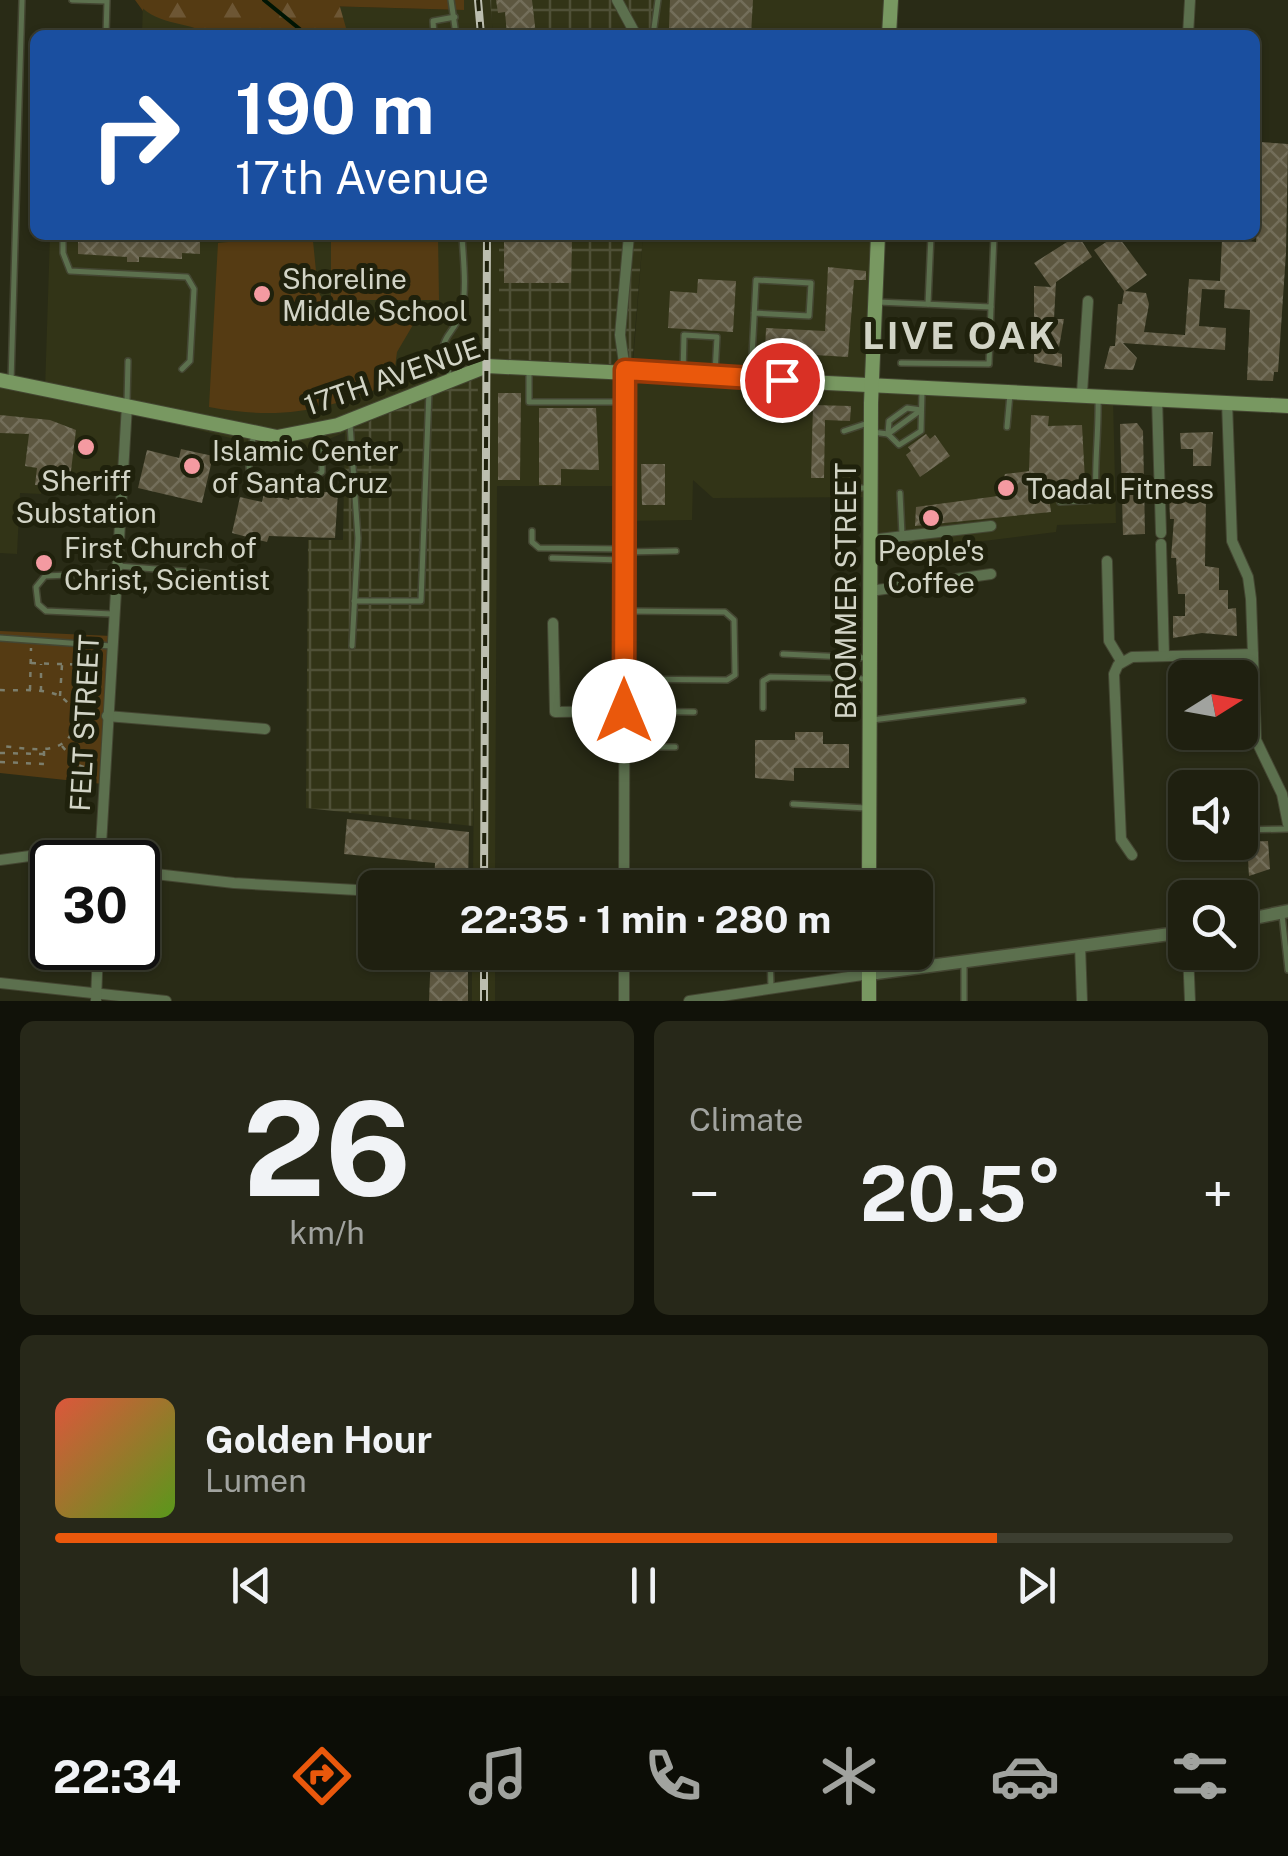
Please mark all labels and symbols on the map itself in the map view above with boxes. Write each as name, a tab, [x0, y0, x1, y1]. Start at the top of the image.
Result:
place label: Shoreline Middle School	[282, 262, 468, 327]
marker: Shoreline Middle School	[251, 283, 273, 305]
district label: LIVE OAK	[862, 313, 1058, 358]
street label: 17TH AVENUE	[300, 330, 484, 422]
pin	[740, 338, 825, 423]
place label: Islamic Center of Santa Cruz	[212, 434, 399, 499]
marker: Sheriff Substation	[75, 436, 97, 458]
marker: Islamic Center of Santa Cruz	[181, 455, 203, 477]
street label: BROMMER STREET	[829, 463, 862, 719]
place label: Sheriff Substation	[15, 464, 157, 529]
place label: Toadal Fitness	[1026, 472, 1214, 505]
marker: Toadal Fitness	[995, 477, 1017, 499]
marker: People's Coffee	[920, 507, 942, 529]
place label: First Church of Christ, Scientist	[64, 531, 270, 596]
place label: People's Coffee	[878, 534, 984, 599]
marker: First Church of Christ, Scientist	[33, 552, 55, 574]
street label: FELT STREET	[63, 634, 105, 812]
position arrow	[572, 659, 676, 763]
north arrow	[1168, 660, 1258, 750]
speed limit sign: 30	[30, 840, 160, 970]

